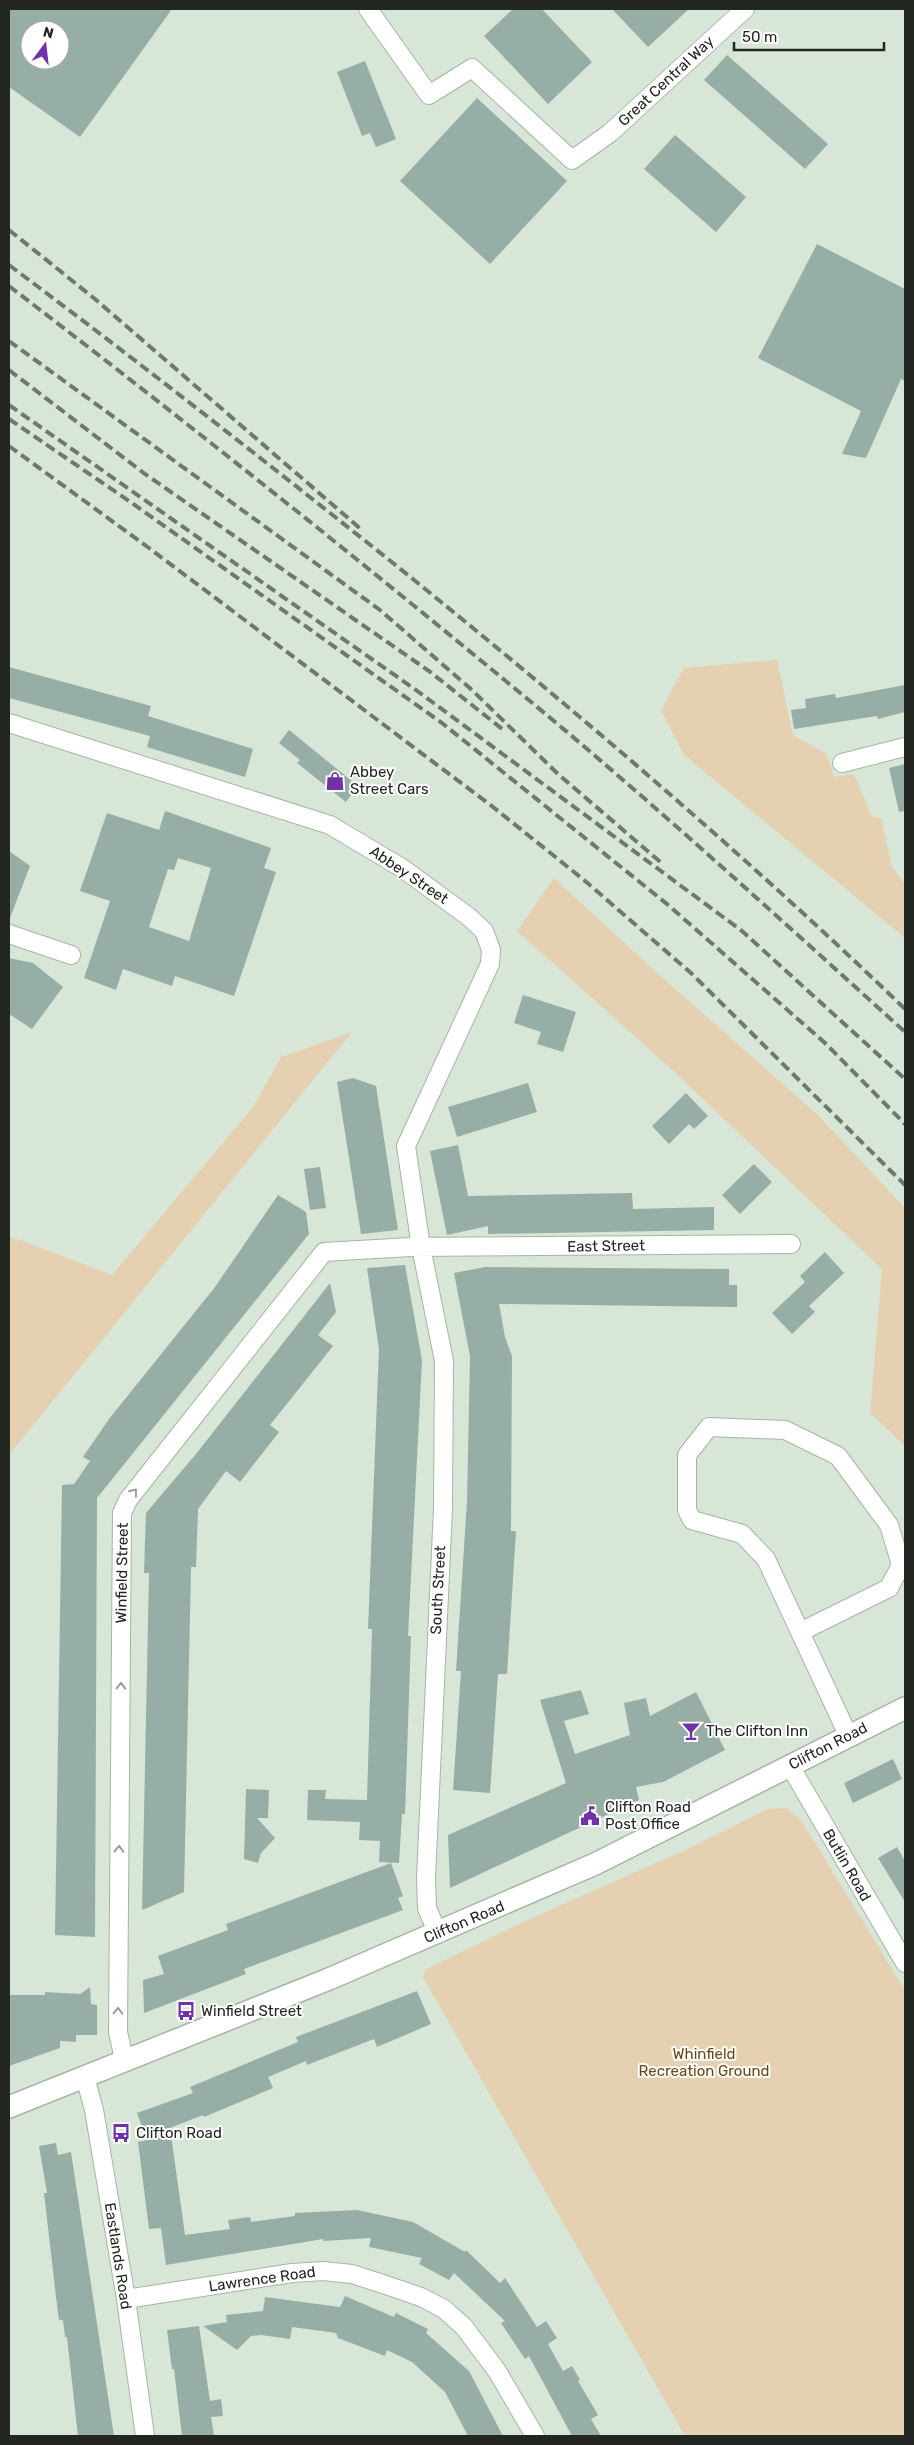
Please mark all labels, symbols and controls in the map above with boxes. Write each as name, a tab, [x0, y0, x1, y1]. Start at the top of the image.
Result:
north arrow	[20, 20, 70, 70]
scale bar	[734, 20, 884, 52]
text: N	[41, 23, 55, 42]
text: 50 m	[742, 28, 777, 46]
street label: Great Central Way	[614, 32, 718, 130]
place label: Abbey Street Cars	[350, 763, 429, 798]
shop icon: Abbey Street Cars	[324, 770, 346, 792]
street label: Abbey Street	[366, 842, 452, 908]
street label: East Street	[567, 1236, 645, 1256]
one-way arrow	[129, 1489, 137, 1498]
street label: Winfield Street	[112, 1522, 132, 1624]
street label: South Street	[427, 1545, 449, 1635]
one-way arrow	[116, 1682, 126, 1690]
street label: Clifton Road	[786, 1718, 870, 1774]
bar icon: The Clifton Inn	[680, 1720, 702, 1742]
place label: The Clifton Inn	[706, 1722, 808, 1740]
place label: Clifton Road Post Office	[605, 1798, 691, 1833]
public building icon: Clifton Road Post Office	[579, 1805, 601, 1827]
street label: Butlin Road	[819, 1826, 875, 1904]
one-way arrow	[114, 1845, 124, 1852]
street label: Clifton Road	[421, 1897, 507, 1947]
bus stop icon: Winfield Street	[175, 2000, 197, 2022]
place label: Winfield Street	[201, 2002, 302, 2020]
one-way arrow	[113, 2007, 123, 2015]
park label: Whinfield Recreation Ground	[639, 2045, 769, 2080]
bus stop icon: Clifton Road	[110, 2122, 132, 2144]
place label: Clifton Road	[136, 2124, 222, 2142]
street label: Eastlands Road	[101, 2201, 135, 2311]
street label: Lawrence Road	[207, 2263, 317, 2295]

